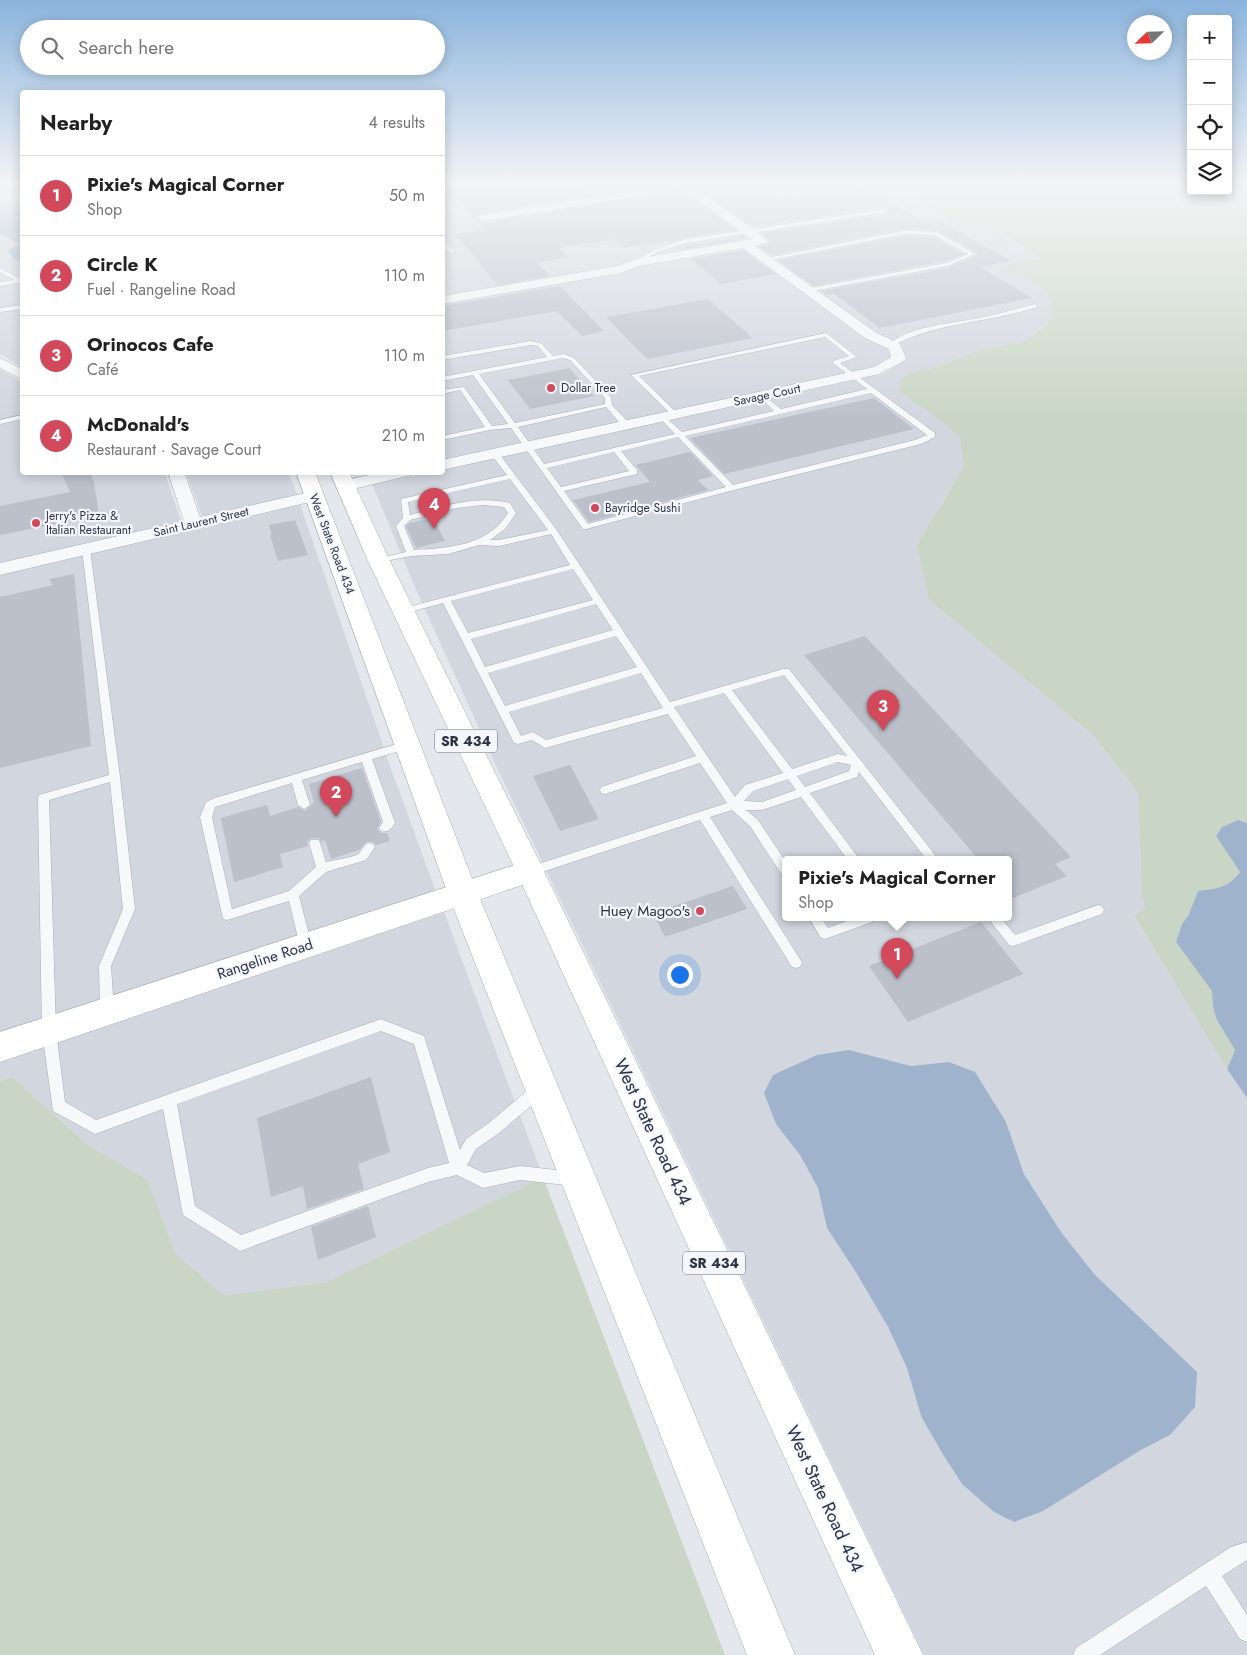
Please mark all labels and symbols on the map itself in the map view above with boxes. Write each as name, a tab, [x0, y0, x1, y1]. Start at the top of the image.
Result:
north arrow	[1127, 15, 1172, 60]
place label: Dollar Tree	[561, 379, 616, 397]
street label: Savage Court	[732, 379, 802, 411]
marker: Dollar Tree	[545, 382, 557, 394]
pin: 4	[418, 488, 450, 529]
street label: West State Road 434	[305, 491, 359, 597]
place label: Bayridge Sushi	[605, 499, 681, 517]
street label: Saint Laurent Street	[152, 502, 251, 542]
marker: Bayridge Sushi	[589, 502, 601, 514]
place label: Jerry's Pizza & Italian Restaurant	[44, 507, 131, 539]
marker: Jerry's Pizza & Italian Restaurant	[30, 517, 42, 529]
pin: 3	[867, 690, 899, 731]
road number: SR 434	[435, 729, 497, 752]
pin: 2	[320, 776, 352, 817]
place label: Huey Magoo's	[600, 900, 690, 922]
marker: Huey Magoo's	[694, 905, 706, 917]
street label: Rangeline Road	[214, 933, 316, 985]
pin: 1	[881, 938, 913, 979]
your location	[667, 962, 693, 988]
street label: West State Road 434	[608, 1054, 698, 1210]
road number: SR 434	[683, 1252, 745, 1274]
street label: West State Road 434	[780, 1421, 870, 1577]

